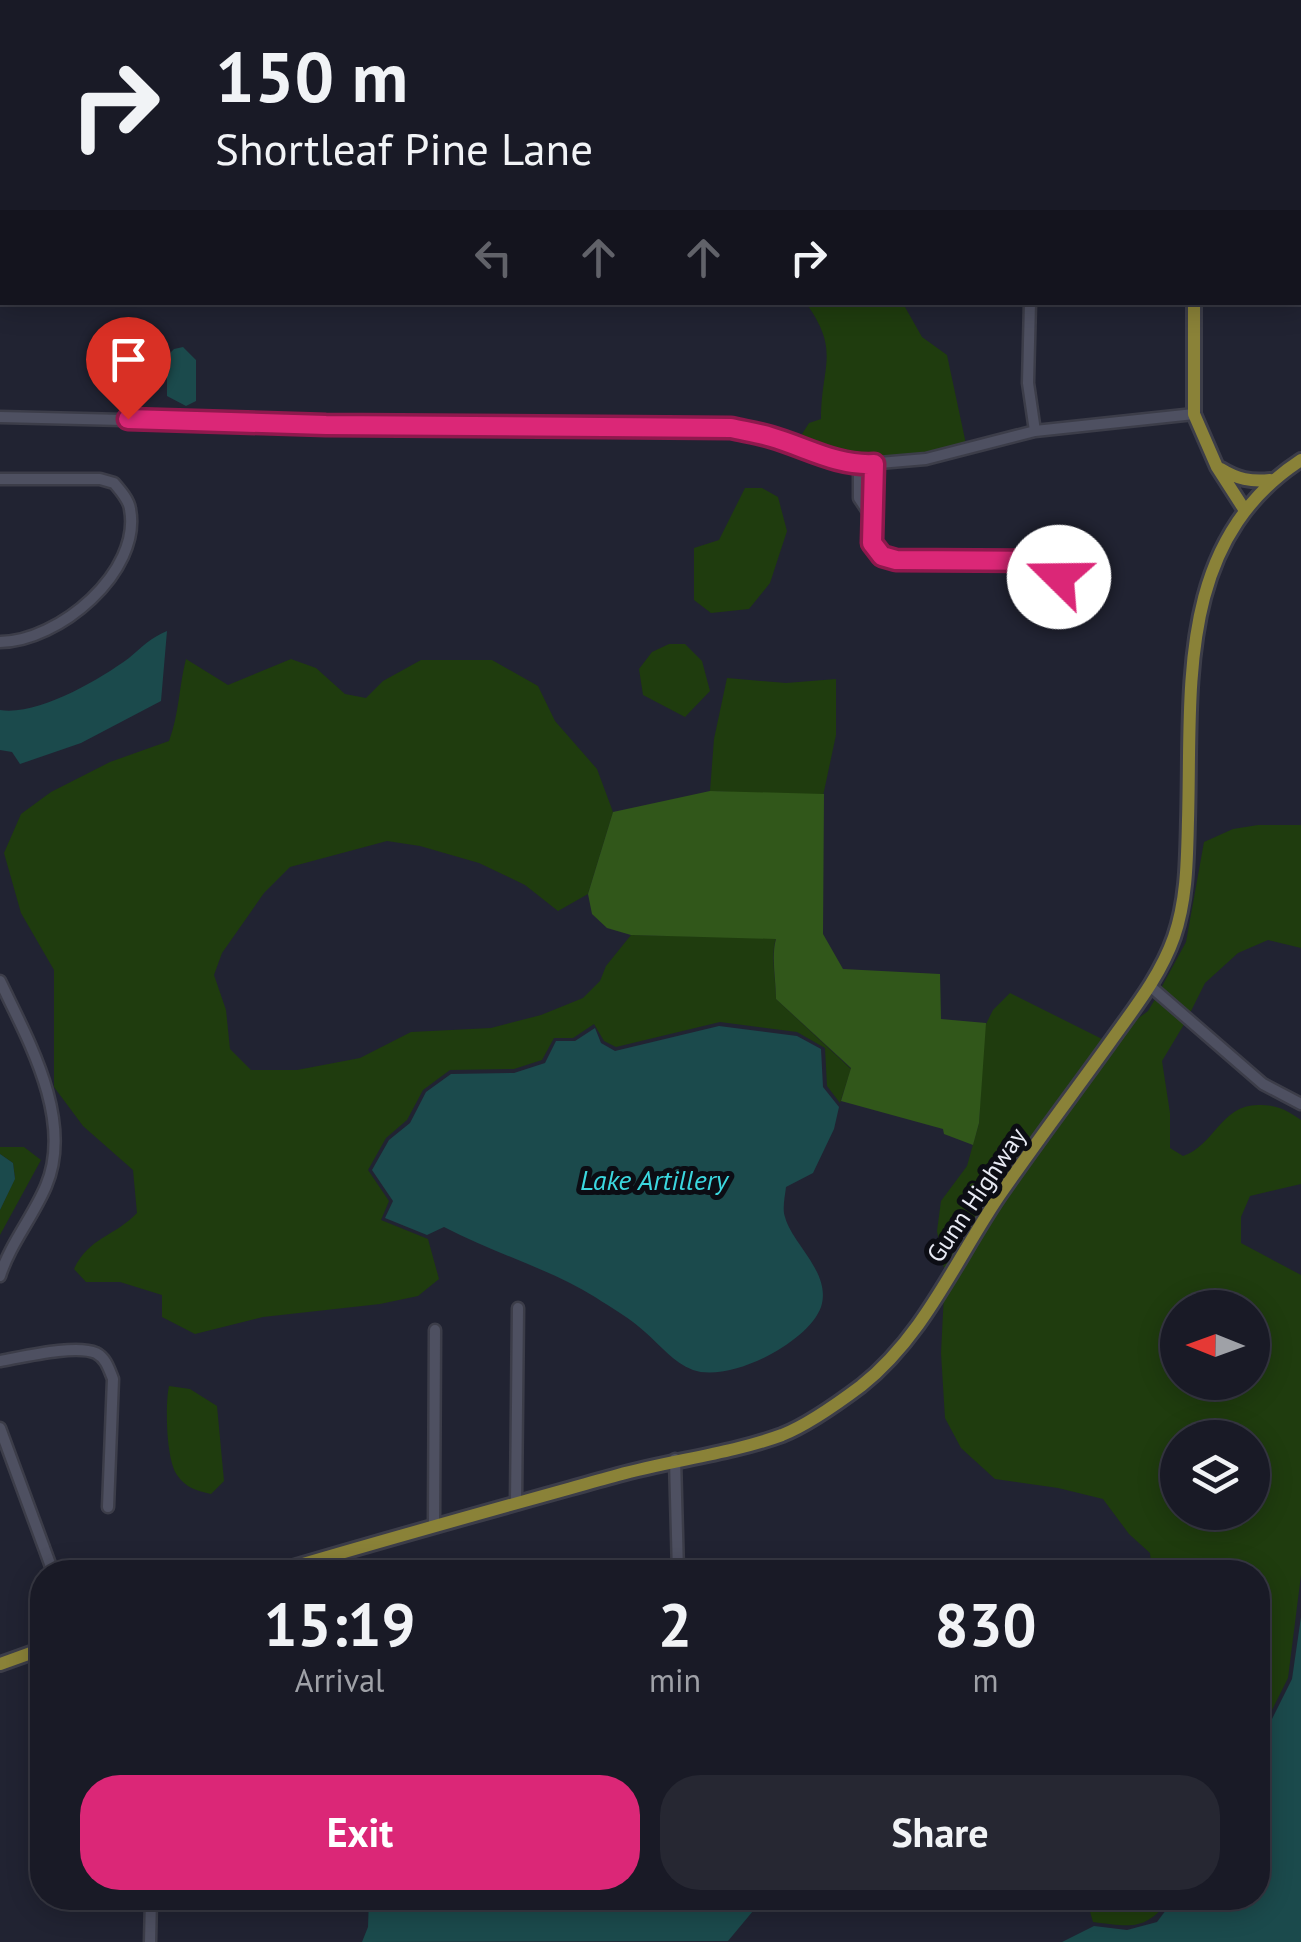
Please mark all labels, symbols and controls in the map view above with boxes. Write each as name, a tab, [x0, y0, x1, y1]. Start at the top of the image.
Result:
text: 150 m	[215, 31, 408, 121]
icon: right	[50, 40, 180, 170]
text: Shortleaf Pine Lane	[215, 119, 593, 177]
icon: left	[466, 230, 521, 285]
icon: ahead	[571, 230, 626, 285]
icon: ahead	[676, 230, 731, 285]
icon: right	[781, 230, 836, 285]
pin	[86, 317, 171, 420]
icon: arrive	[101, 332, 156, 387]
position arrow	[1007, 525, 1111, 629]
street label: Gunn Highway	[919, 1121, 1033, 1269]
water label: Lake Artillery	[580, 1161, 730, 1198]
north arrow	[1160, 1290, 1270, 1400]
map controls	[1160, 1290, 1270, 1530]
button: layers	[1160, 1420, 1270, 1530]
text: 15:19	[263, 1585, 416, 1663]
text: 2	[658, 1585, 692, 1663]
text: 830	[935, 1585, 1037, 1663]
text: Arrival	[295, 1659, 384, 1701]
text: min	[649, 1659, 701, 1701]
text: m	[973, 1659, 999, 1701]
button: Exit	[80, 1775, 640, 1890]
button: Share	[660, 1775, 1220, 1890]

